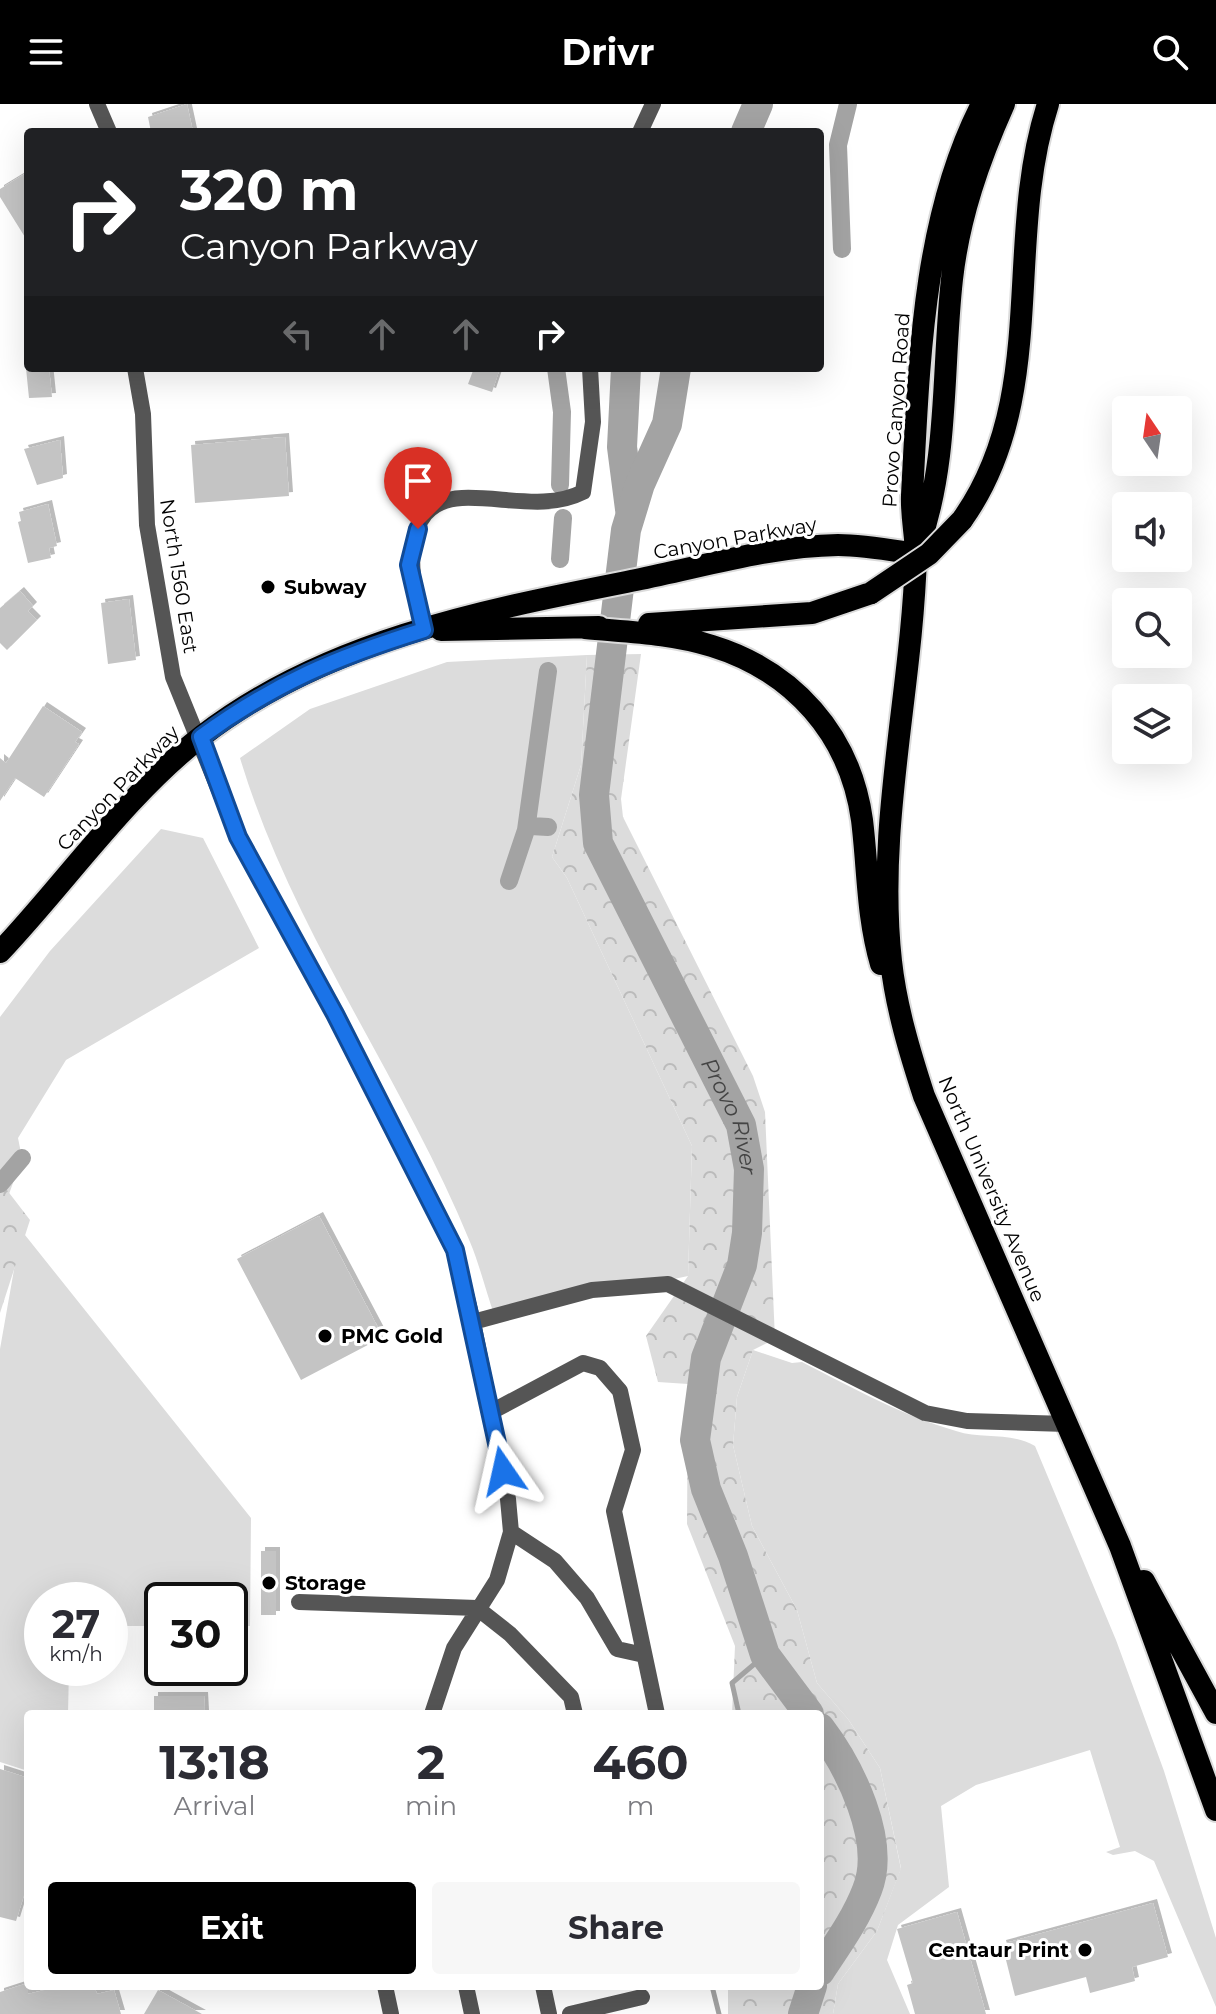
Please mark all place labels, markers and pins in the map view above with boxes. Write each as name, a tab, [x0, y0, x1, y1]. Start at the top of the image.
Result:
pin	[384, 447, 452, 529]
place label: Subway	[284, 575, 367, 599]
marker: Subway	[259, 578, 277, 596]
place label: PMC Gold	[341, 1324, 443, 1348]
marker: PMC Gold	[316, 1327, 334, 1345]
place label: Storage	[285, 1571, 366, 1595]
marker: Storage	[260, 1574, 278, 1592]
place label: Centaur Print	[928, 1938, 1069, 1962]
marker: Centaur Print	[1076, 1941, 1094, 1959]

